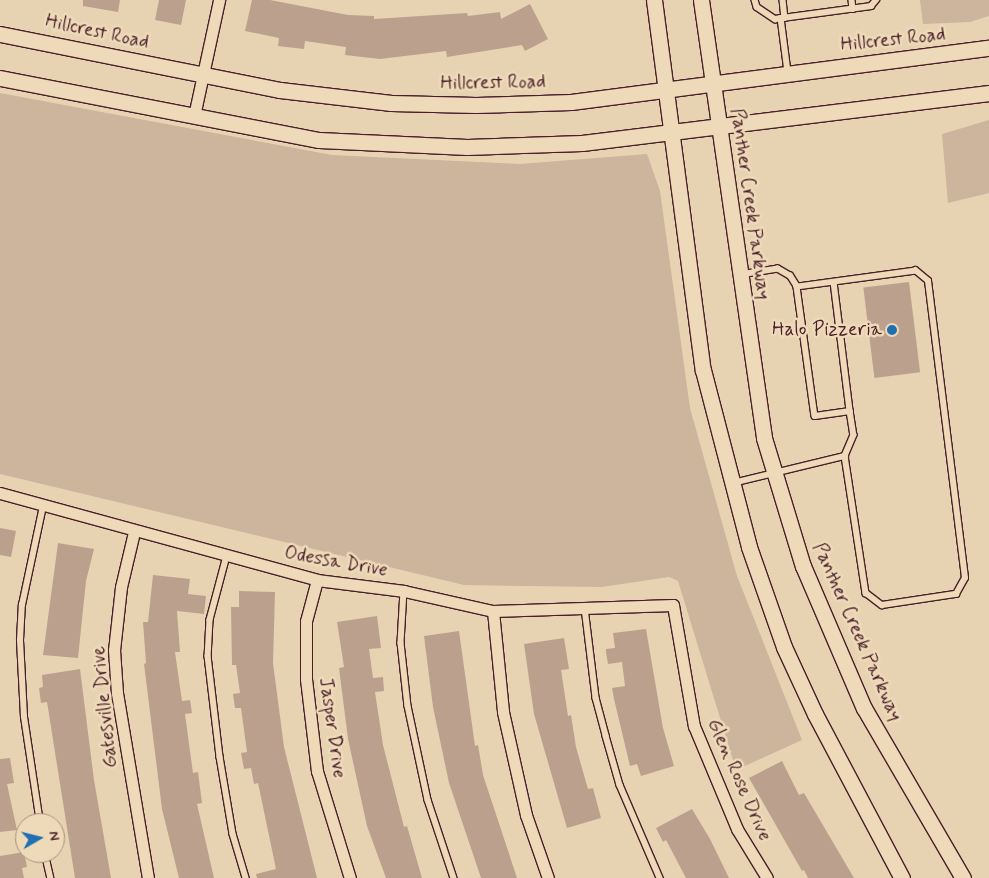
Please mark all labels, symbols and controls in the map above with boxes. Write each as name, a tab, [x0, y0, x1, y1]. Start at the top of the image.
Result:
street label: Hillcrest Road	[43, 10, 151, 54]
street label: Hillcrest Road	[840, 23, 946, 57]
street label: Hillcrest Road	[440, 71, 546, 95]
street label: Panther Creek Parkway	[725, 107, 775, 301]
place label: Halo Pizzeria	[777, 319, 882, 341]
marker: Halo Pizzeria	[886, 324, 898, 336]
street label: Panther Creek Parkway	[807, 540, 907, 724]
street label: Odessa Drive	[283, 542, 389, 582]
street label: Gatesville Drive	[87, 645, 123, 769]
street label: Jasper Drive	[314, 677, 350, 779]
street label: Glen Rose Drive	[702, 716, 776, 844]
north arrow	[15, 813, 65, 863]
text: N	[44, 830, 63, 842]

